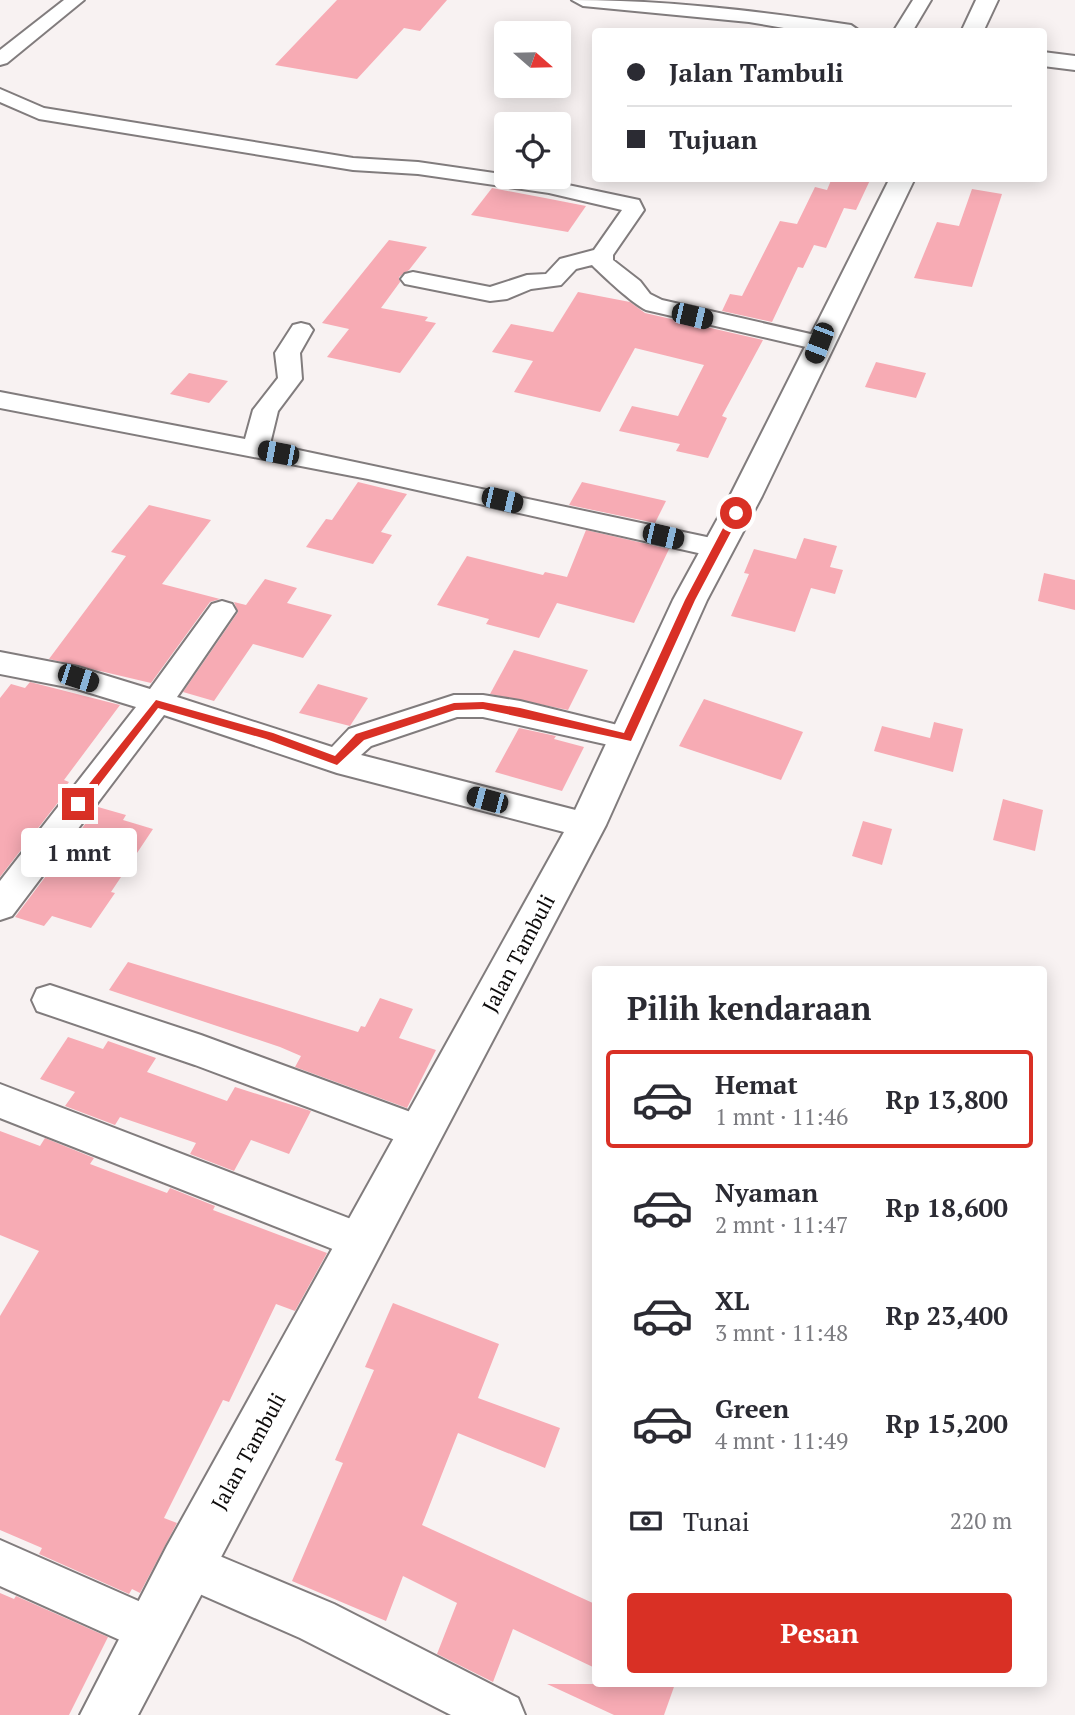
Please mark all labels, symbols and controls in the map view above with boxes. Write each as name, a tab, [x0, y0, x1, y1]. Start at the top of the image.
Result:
north arrow	[494, 21, 570, 98]
map controls	[494, 21, 571, 189]
text: Jalan Tambuli	[669, 55, 844, 89]
button: locate	[494, 112, 571, 189]
text: Tujuan	[669, 122, 757, 156]
car	[670, 301, 715, 331]
car	[802, 320, 837, 366]
car	[256, 439, 301, 467]
car	[480, 485, 525, 515]
route start	[720, 497, 752, 529]
car	[641, 521, 686, 551]
car	[55, 662, 102, 694]
car	[464, 784, 511, 816]
route end	[62, 788, 94, 820]
callout: 1 mnt	[20, 828, 136, 878]
text: 1 mnt	[47, 837, 111, 868]
street label: Jalan Tambuli	[475, 889, 561, 1017]
text: Pilih kendaraan	[627, 987, 871, 1029]
text: Hemat	[715, 1067, 798, 1101]
icon: car	[631, 1068, 694, 1131]
text: Rp 13,800	[886, 1082, 1008, 1116]
text: 1 mnt · 11:46	[715, 1101, 848, 1132]
text: Nyaman	[715, 1175, 818, 1209]
icon: car	[631, 1176, 694, 1239]
text: Rp 18,600	[886, 1190, 1008, 1224]
text: 2 mnt · 11:47	[715, 1209, 848, 1240]
text: XL	[715, 1283, 749, 1317]
icon: car	[631, 1284, 694, 1347]
text: Rp 23,400	[886, 1298, 1008, 1332]
text: 3 mnt · 11:48	[715, 1317, 848, 1348]
street label: Jalan Tambuli	[204, 1388, 292, 1514]
text: Green	[715, 1391, 789, 1425]
icon: car	[631, 1392, 694, 1455]
text: Rp 15,200	[886, 1406, 1008, 1440]
text: 4 mnt · 11:49	[715, 1425, 848, 1456]
icon: cash	[627, 1502, 665, 1540]
text: Tunai	[683, 1504, 750, 1538]
text: 220 m	[950, 1505, 1012, 1536]
button: Pesan	[627, 1593, 1012, 1673]

